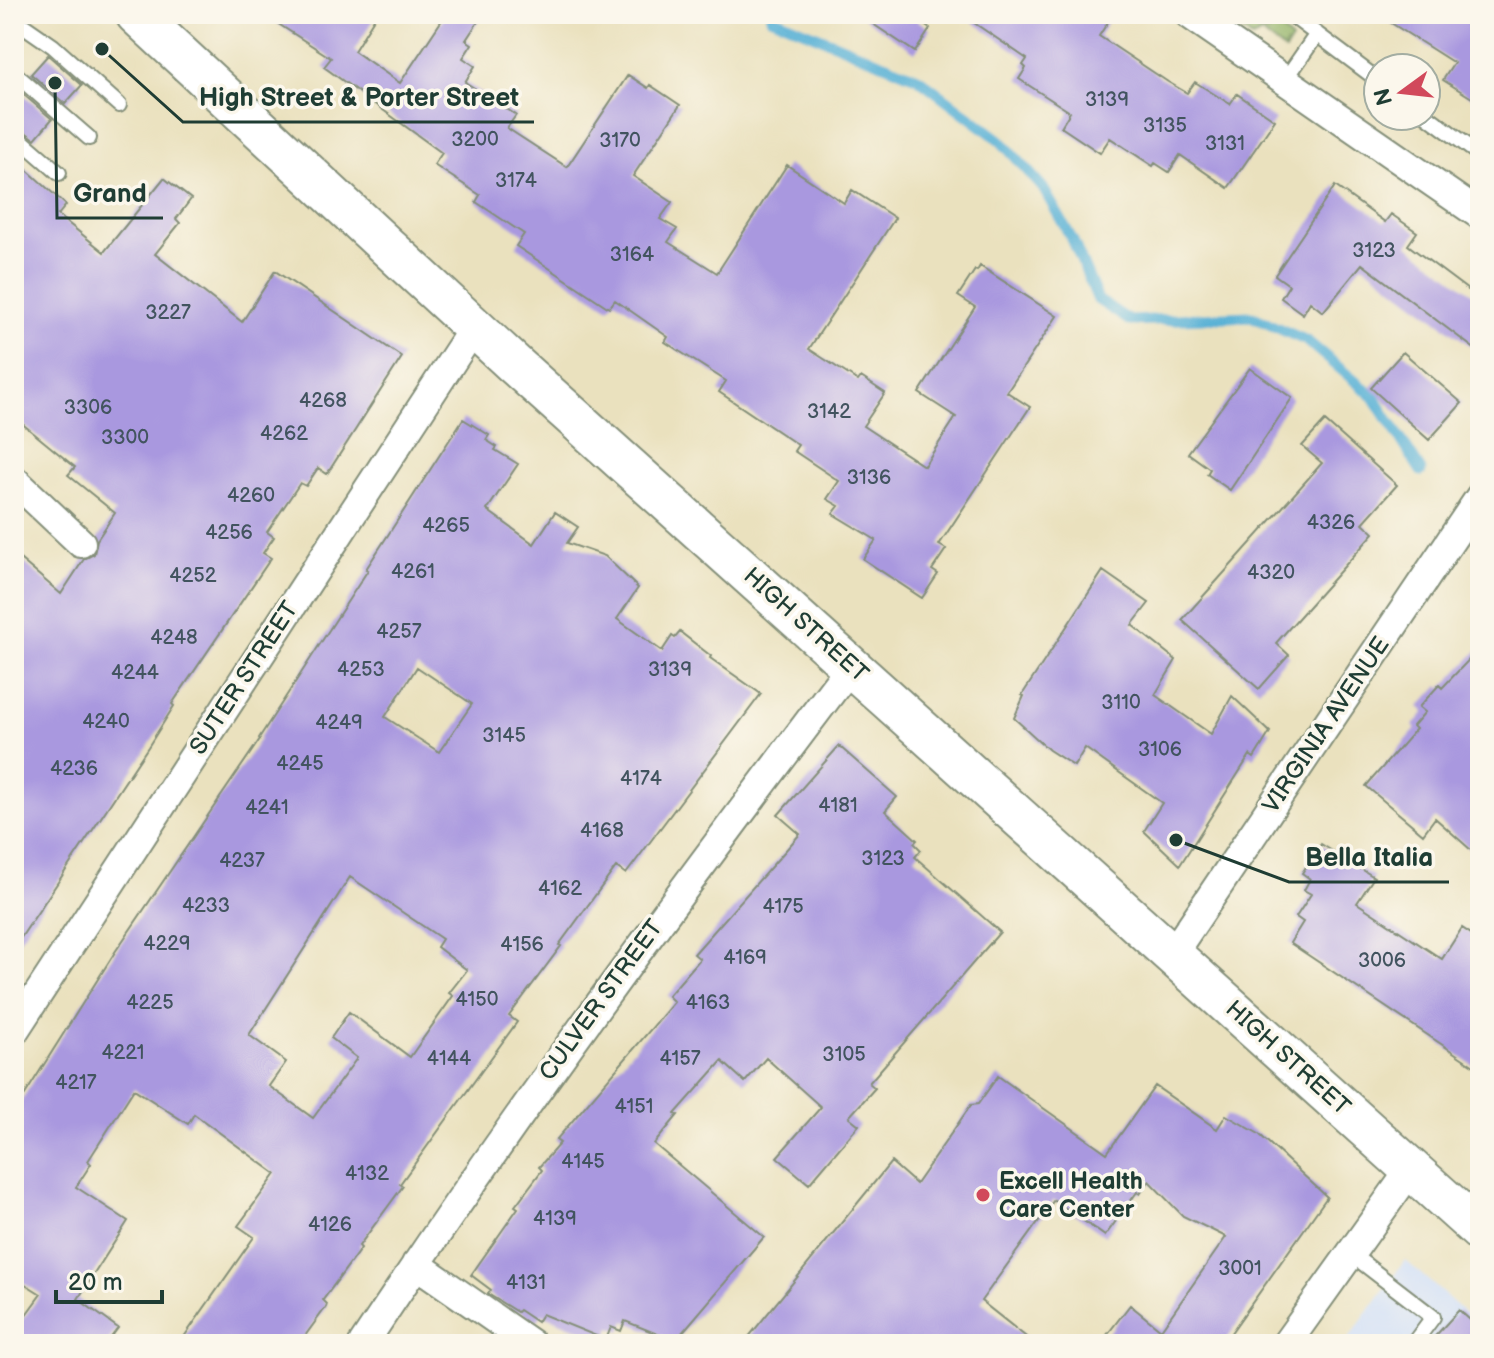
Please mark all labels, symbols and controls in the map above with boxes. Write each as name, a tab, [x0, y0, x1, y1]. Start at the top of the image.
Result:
north arrow	[1362, 52, 1442, 132]
callout: High Street & Porter Street	[183, 72, 534, 122]
text: High Street & Porter Street	[199, 83, 519, 114]
text: N	[1369, 85, 1399, 108]
house number: 3139	[1085, 88, 1129, 112]
house number: 3135	[1143, 114, 1187, 138]
house number: 3200	[451, 128, 499, 152]
house number: 3170	[599, 129, 641, 153]
house number: 3131	[1205, 132, 1245, 156]
callout: Grand	[57, 168, 163, 218]
house number: 3174	[495, 169, 537, 193]
text: Grand	[73, 179, 147, 210]
house number: 3123	[1352, 239, 1396, 263]
house number: 3164	[610, 243, 654, 267]
house number: 3227	[145, 301, 191, 325]
house number: 4268	[299, 389, 347, 413]
house number: 3306	[64, 396, 112, 420]
house number: 3142	[807, 400, 851, 424]
house number: 4262	[260, 422, 308, 446]
house number: 3300	[101, 426, 149, 450]
house number: 3136	[847, 466, 891, 490]
house number: 4260	[227, 484, 275, 508]
house number: 4326	[1307, 511, 1355, 535]
house number: 4265	[422, 514, 470, 538]
house number: 4256	[205, 521, 253, 545]
house number: 4261	[391, 560, 435, 584]
street label: HIGH STREET	[738, 561, 875, 689]
house number: 4320	[1247, 561, 1295, 585]
house number: 4252	[169, 564, 217, 588]
street label: SUTER STREET	[184, 595, 305, 760]
house number: 4257	[376, 620, 422, 644]
house number: 4248	[150, 626, 198, 650]
street label: VIRGINIA AVENUE	[1256, 631, 1396, 819]
house number: 4253	[337, 658, 385, 682]
house number: 3139	[648, 658, 692, 682]
house number: 4244	[111, 661, 159, 685]
house number: 3110	[1101, 691, 1141, 715]
house number: 4240	[82, 710, 130, 734]
house number: 4249	[315, 711, 363, 735]
house number: 3145	[482, 724, 526, 748]
house number: 3106	[1138, 738, 1182, 762]
house number: 4245	[276, 752, 324, 776]
house number: 4236	[50, 757, 98, 781]
house number: 4174	[620, 767, 662, 791]
house number: 4181	[818, 794, 858, 818]
house number: 4241	[245, 796, 289, 820]
house number: 4168	[580, 819, 624, 843]
callout: Bella Italia	[1289, 832, 1449, 882]
text: Bella Italia	[1305, 843, 1433, 874]
house number: 3123	[861, 847, 905, 871]
house number: 4237	[219, 849, 265, 873]
house number: 4162	[538, 877, 582, 901]
house number: 4233	[182, 894, 230, 918]
house number: 4175	[762, 895, 804, 919]
street label: CULVER STREET	[533, 913, 669, 1086]
house number: 4229	[143, 932, 191, 956]
house number: 4156	[500, 933, 544, 957]
house number: 4169	[723, 946, 767, 970]
house number: 3006	[1358, 949, 1406, 973]
house number: 4150	[455, 988, 499, 1012]
house number: 4225	[126, 991, 174, 1015]
house number: 4163	[686, 991, 730, 1015]
street label: HIGH STREET	[1220, 994, 1357, 1122]
house number: 4221	[101, 1041, 145, 1065]
house number: 3105	[822, 1043, 866, 1067]
house number: 4144	[427, 1047, 471, 1071]
house number: 4157	[659, 1047, 701, 1071]
house number: 4217	[55, 1071, 97, 1095]
house number: 4151	[614, 1095, 654, 1119]
house number: 4145	[561, 1150, 605, 1174]
house number: 4132	[345, 1162, 389, 1186]
place label: Excell Health Care Center	[999, 1167, 1143, 1224]
marker: Excell Health Care Center	[974, 1186, 992, 1204]
house number: 4139	[533, 1207, 577, 1231]
house number: 4126	[308, 1213, 352, 1237]
scale bar	[56, 1254, 162, 1304]
house number: 3001	[1218, 1257, 1262, 1281]
text: 20 m	[68, 1268, 123, 1297]
house number: 4131	[506, 1271, 546, 1295]

